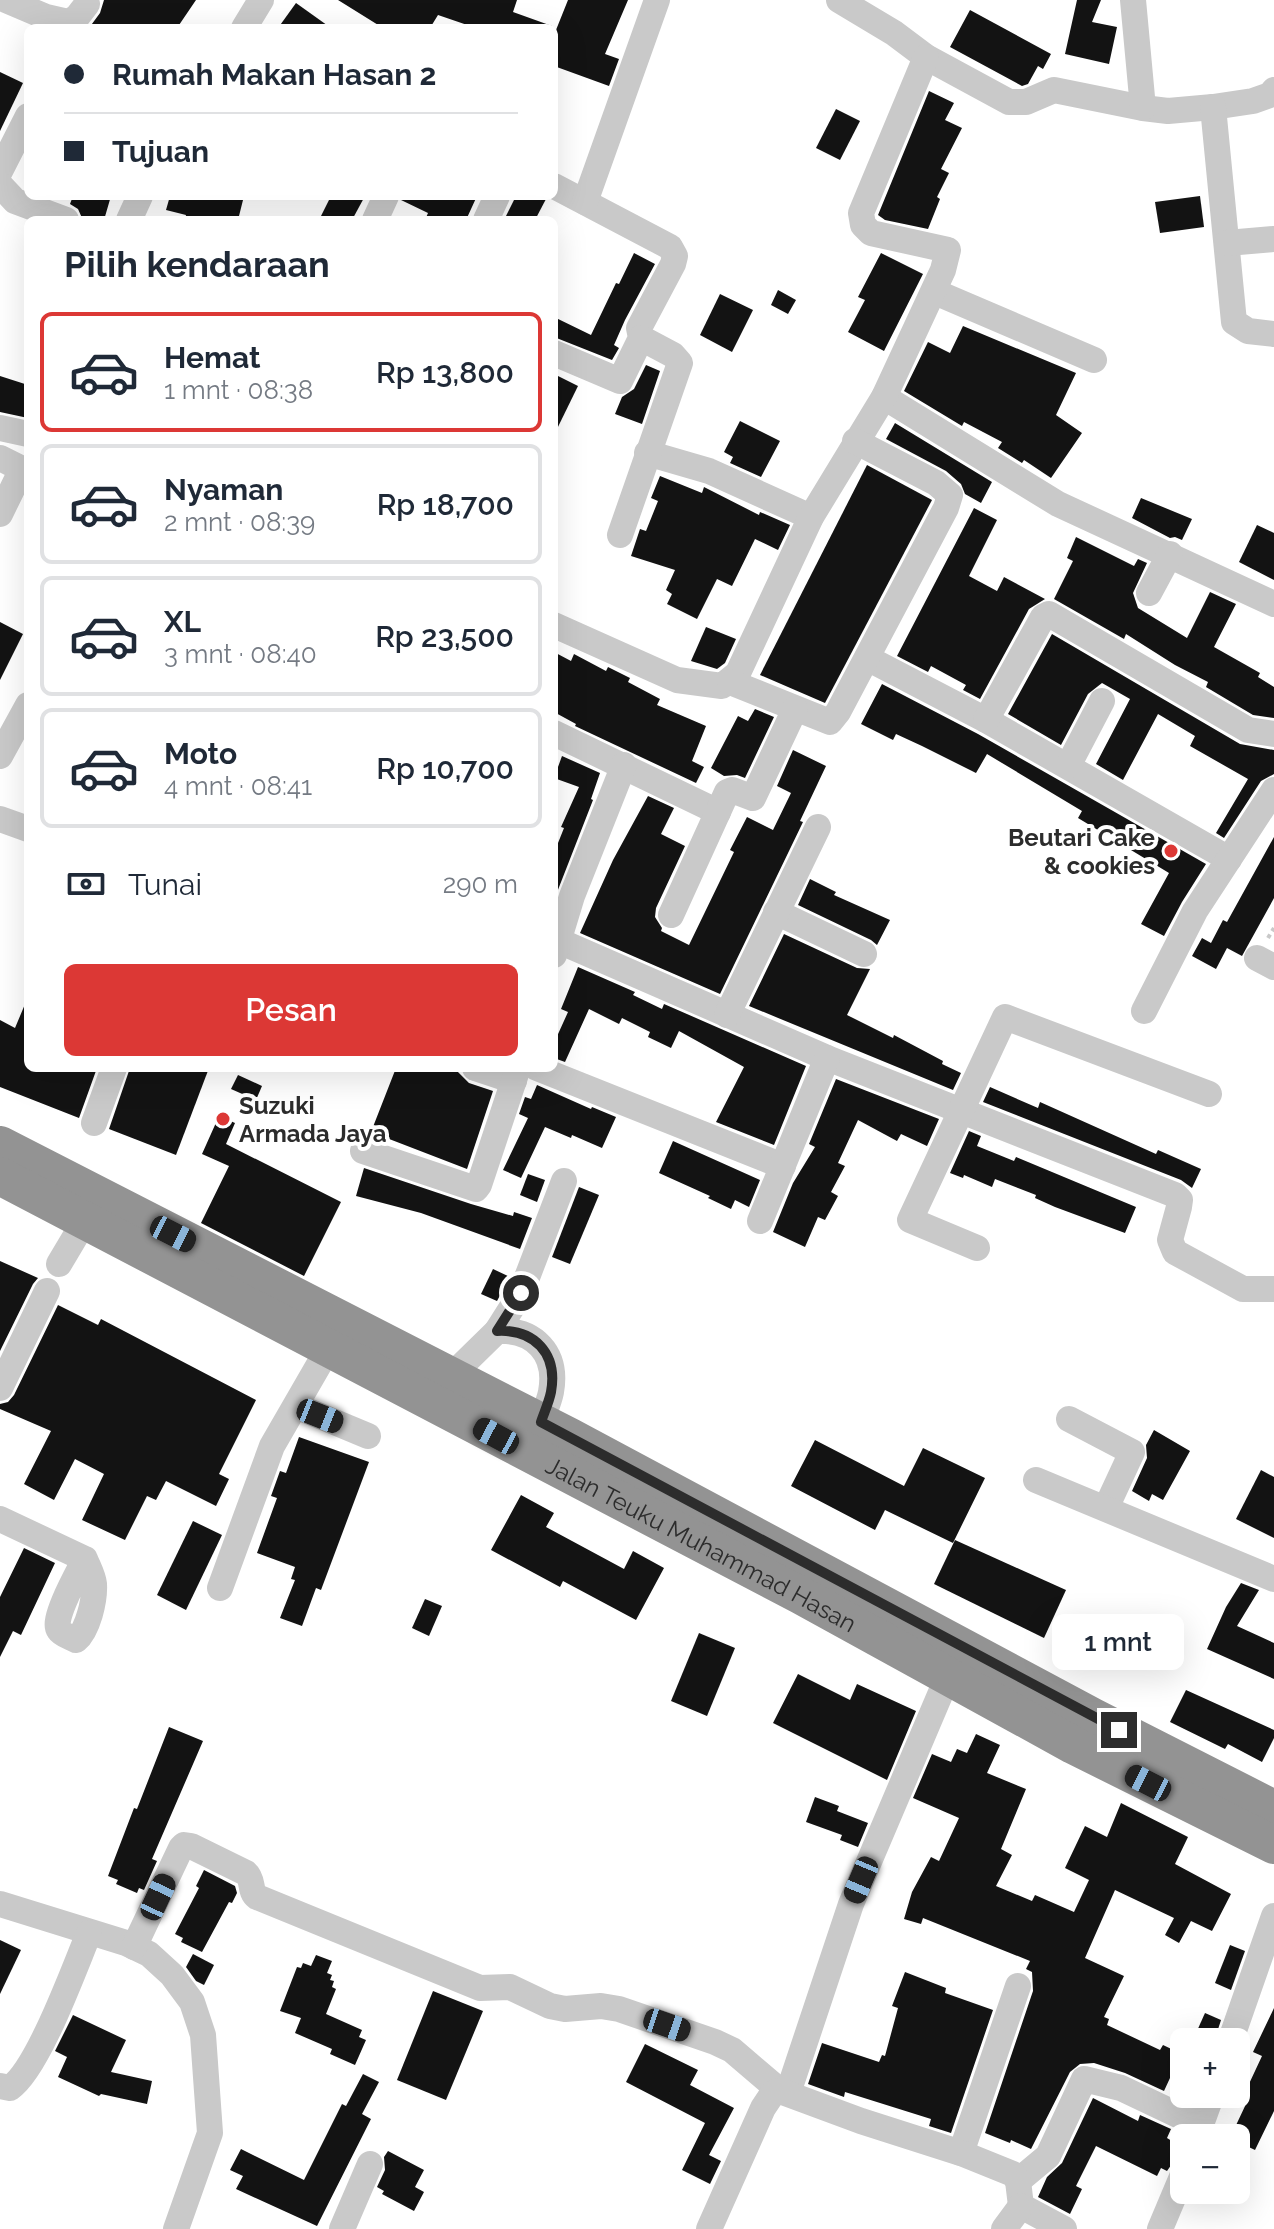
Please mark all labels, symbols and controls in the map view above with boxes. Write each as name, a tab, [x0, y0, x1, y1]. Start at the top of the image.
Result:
text: Rumah Makan Hasan 2	[112, 57, 436, 92]
text: Tujuan	[112, 134, 209, 169]
text: Pilih kendaraan	[64, 243, 330, 285]
icon: car	[68, 336, 140, 408]
text: Hemat	[164, 340, 261, 375]
text: Rp 13,800	[376, 355, 514, 390]
text: 1 mnt · 08:38	[164, 375, 313, 405]
icon: car	[68, 468, 140, 540]
text: Nyaman	[164, 472, 284, 507]
text: Rp 18,700	[377, 487, 514, 522]
text: 2 mnt · 08:39	[164, 507, 315, 537]
icon: car	[68, 600, 140, 672]
text: XL	[164, 604, 201, 639]
text: Rp 23,500	[375, 619, 514, 654]
text: 3 mnt · 08:40	[164, 639, 317, 669]
icon: car	[68, 732, 140, 804]
text: Moto	[164, 736, 237, 771]
text: Rp 10,700	[376, 751, 514, 786]
text: 4 mnt · 08:41	[164, 771, 312, 801]
place label: Beutari Cake & cookies	[1008, 823, 1155, 880]
marker: Beutari Cake & cookies	[1162, 842, 1180, 860]
icon: cash	[64, 862, 108, 906]
text: Tunai	[128, 867, 202, 902]
text: 290 m	[443, 869, 518, 899]
button: Pesan	[64, 964, 518, 1056]
place label: Suzuki Armada Jaya	[239, 1091, 387, 1148]
marker: Suzuki Armada Jaya	[214, 1110, 232, 1128]
car	[146, 1212, 200, 1256]
route start	[503, 1275, 539, 1311]
car	[293, 1396, 347, 1436]
car	[469, 1414, 523, 1458]
street label: Jalan Teuku Muhammad Hasan	[541, 1450, 862, 1638]
callout: 1 mnt	[1053, 1614, 1185, 1670]
text: 1 mnt	[1084, 1627, 1152, 1657]
route end	[1101, 1712, 1137, 1748]
car	[1121, 1761, 1175, 1805]
car	[841, 1853, 881, 1907]
car	[137, 1870, 179, 1924]
car	[640, 2006, 694, 2044]
map controls	[1170, 2028, 1250, 2204]
button: +	[1170, 2028, 1250, 2108]
button: −	[1170, 2124, 1250, 2204]

